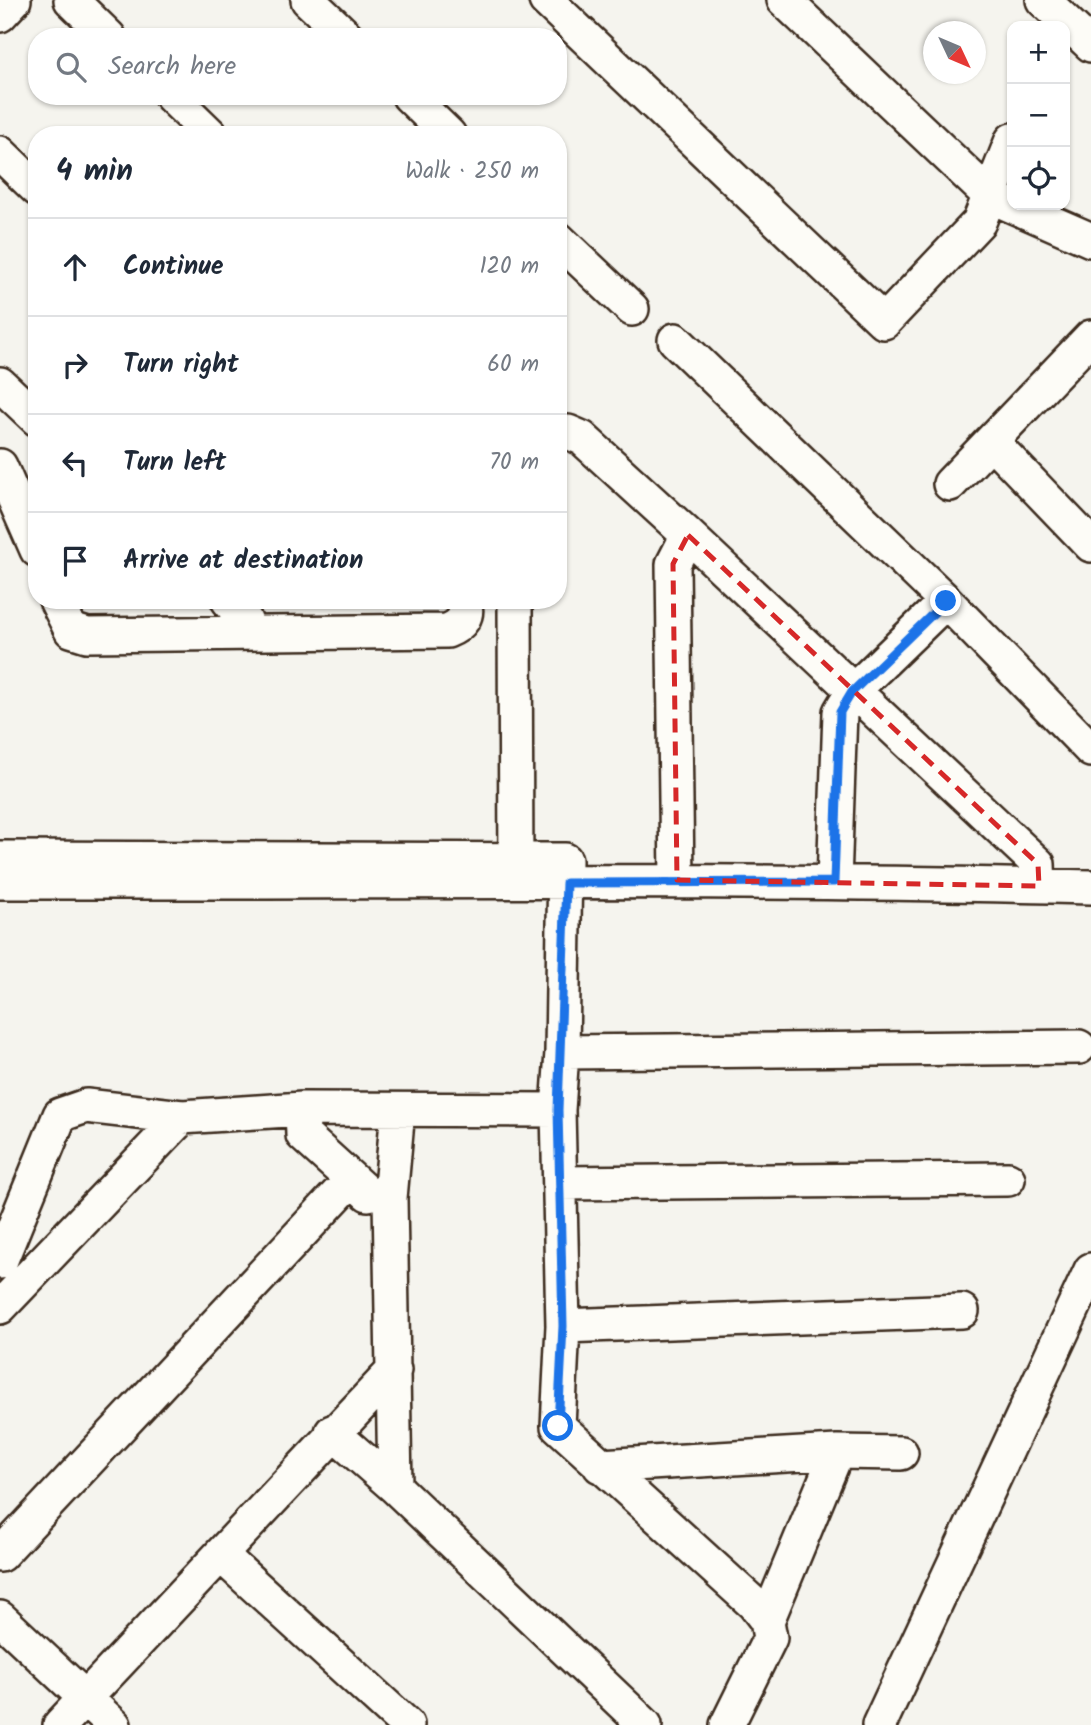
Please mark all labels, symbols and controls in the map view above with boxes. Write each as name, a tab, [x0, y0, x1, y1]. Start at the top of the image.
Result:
north arrow	[923, 21, 986, 84]
map controls	[1007, 21, 1070, 210]
button: +	[1007, 21, 1070, 84]
search box	[28, 28, 567, 105]
text: Search here	[108, 46, 236, 88]
icon: search	[52, 48, 90, 86]
button: −	[1007, 84, 1070, 147]
button: locate	[1007, 147, 1070, 210]
text: 4 min	[56, 148, 133, 196]
text: Walk · 250 m	[405, 154, 539, 190]
text: Continue	[123, 246, 224, 288]
icon: ahead	[56, 248, 94, 286]
text: 120 m	[479, 249, 539, 285]
text: Turn right	[123, 344, 239, 386]
icon: right	[56, 346, 94, 384]
text: 60 m	[487, 347, 539, 383]
text: Turn left	[123, 442, 226, 484]
icon: left	[56, 444, 94, 482]
text: 70 m	[489, 445, 539, 481]
text: Arrive at destination	[123, 540, 363, 582]
icon: arrive	[56, 542, 94, 580]
route end	[930, 585, 961, 616]
route start	[542, 1410, 573, 1441]

